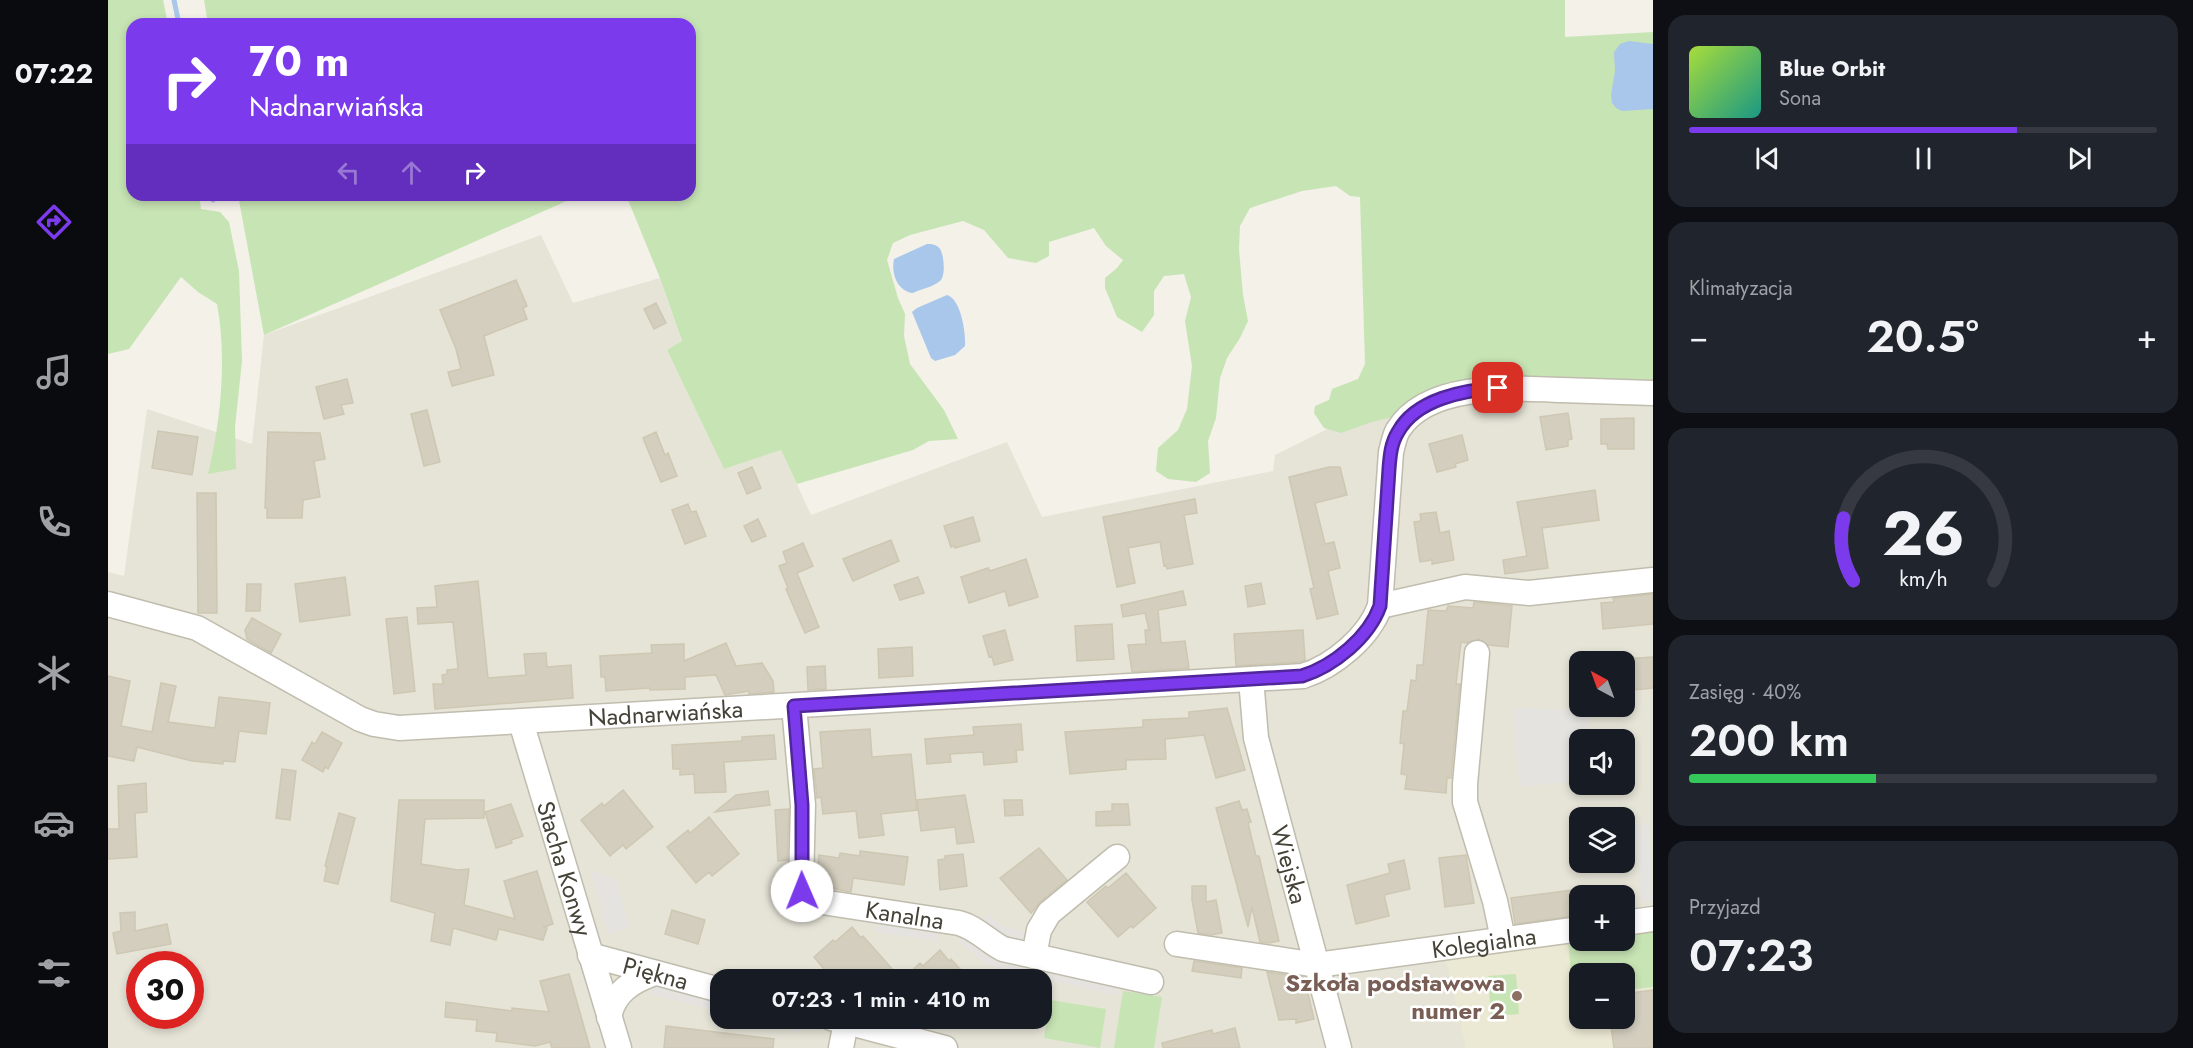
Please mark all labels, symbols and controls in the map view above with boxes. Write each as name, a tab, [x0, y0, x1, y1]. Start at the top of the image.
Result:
text: 70 m	[249, 31, 349, 92]
icon: right	[150, 42, 228, 120]
text: Blue Orbit	[1779, 52, 1885, 84]
text: 07:22	[15, 54, 93, 93]
text: Sona	[1779, 84, 1821, 113]
text: Nadnarwiańska	[249, 87, 424, 126]
icon: previous	[1751, 142, 1784, 175]
icon: pause	[1907, 142, 1940, 175]
icon: next	[2063, 142, 2096, 175]
icon: left	[332, 156, 365, 189]
icon: ahead	[395, 156, 428, 189]
icon: right	[458, 156, 491, 189]
icon: directions	[33, 201, 75, 243]
text: Klimatyzacja	[1689, 274, 1793, 303]
text: 20.5°	[1866, 304, 1979, 369]
text: −	[1689, 313, 1708, 360]
text: +	[2137, 313, 2157, 360]
icon: music	[33, 351, 75, 393]
pin	[1472, 362, 1523, 413]
icon: arrive	[1481, 371, 1514, 404]
text: 26	[1882, 488, 1964, 578]
icon: phone	[33, 501, 75, 543]
text: km/h	[1899, 563, 1947, 594]
north arrow	[1569, 651, 1635, 717]
map controls	[1569, 651, 1635, 1029]
icon: climate	[33, 652, 75, 694]
text: Zasięg · 40%	[1689, 678, 1801, 707]
street label: Nadnarwiańska	[587, 691, 744, 735]
text: 200 km	[1689, 708, 1849, 773]
button: sound	[1569, 729, 1635, 795]
street label: Stacha Konwy	[528, 797, 602, 941]
icon: car	[33, 802, 75, 844]
button: layers	[1569, 807, 1635, 873]
street label: Wiejska	[1263, 821, 1317, 908]
position arrow	[770, 859, 834, 923]
button: +	[1569, 885, 1635, 951]
street label: Kanalna	[863, 891, 946, 938]
text: Przyjazd	[1689, 893, 1761, 922]
street label: Kolegialna	[1429, 918, 1538, 967]
text: 07:23	[1689, 923, 1813, 988]
street label: Piękna	[619, 947, 692, 998]
speed limit sign: 30	[126, 951, 204, 1029]
icon: filters	[33, 952, 75, 994]
button: −	[1569, 963, 1635, 1029]
place label: Szkoła podstawowa numer 2	[1285, 965, 1505, 1028]
text: 07:23 · 1 min · 410 m	[772, 983, 990, 1015]
marker: Szkoła podstawowa numer 2	[1510, 989, 1524, 1003]

